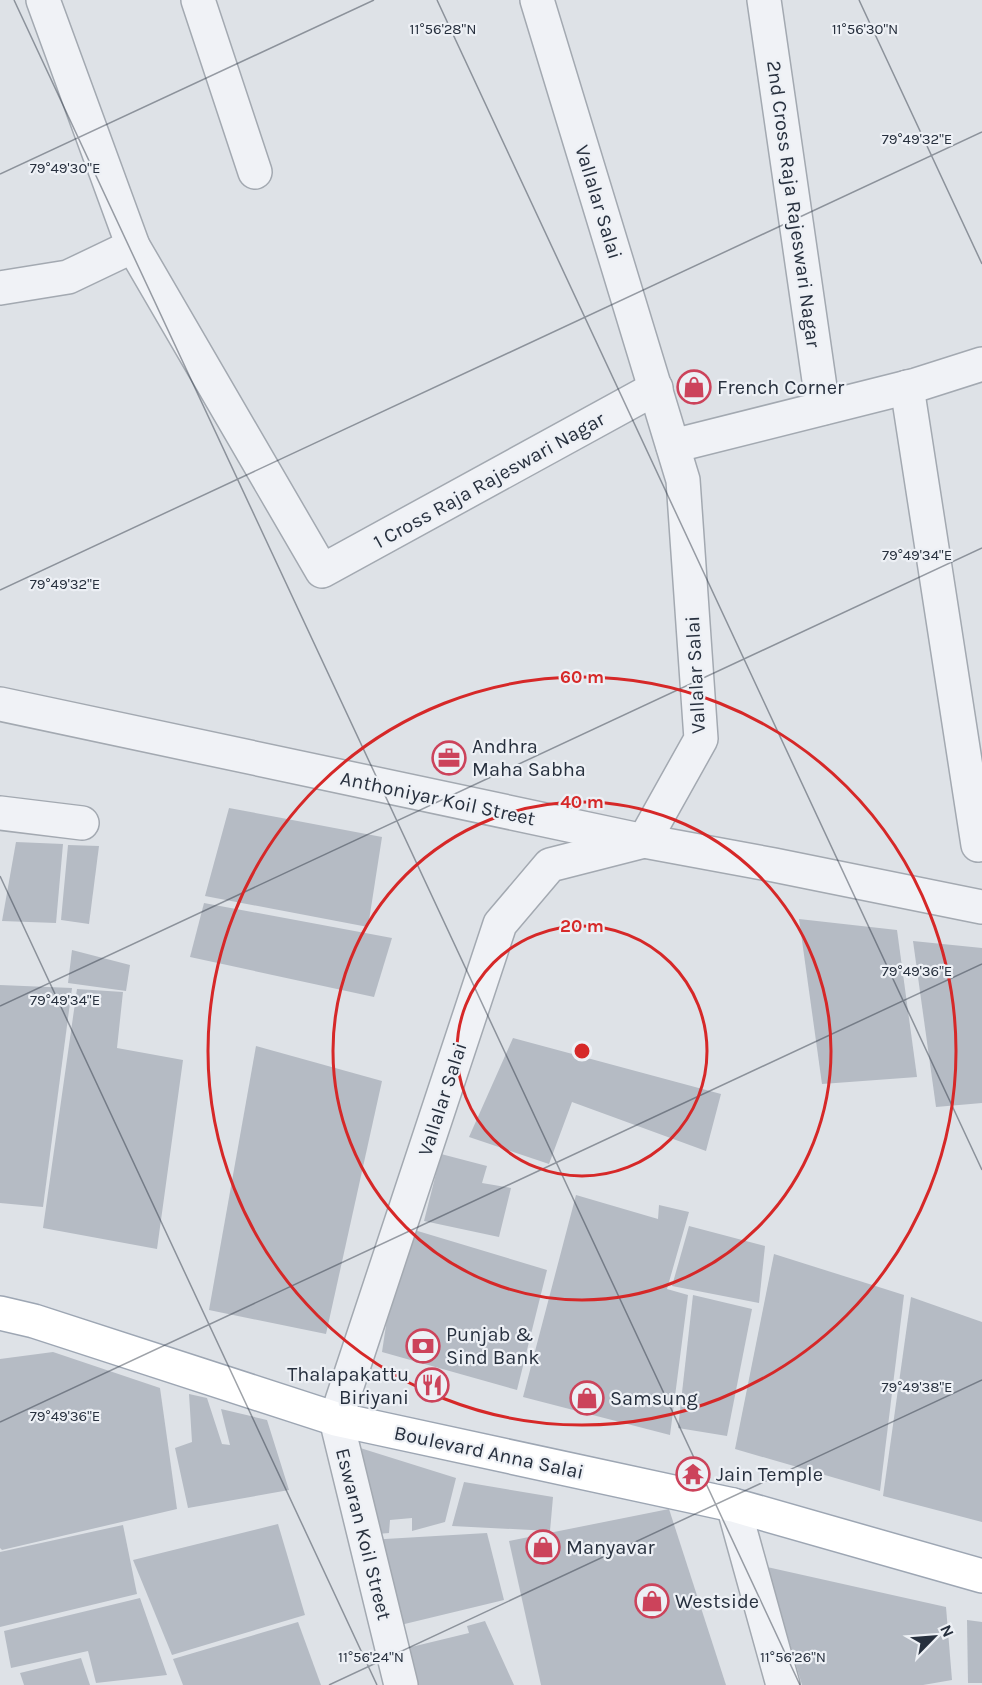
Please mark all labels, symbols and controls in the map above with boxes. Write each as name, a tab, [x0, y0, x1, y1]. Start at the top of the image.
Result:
text: 11°56'28"N	[410, 20, 476, 38]
text: 11°56'30"N	[832, 20, 898, 38]
street label: 2nd Cross Raja Rajeswari Nagar	[762, 59, 825, 350]
text: 79°49'32"E	[882, 130, 952, 148]
street label: Vallalar Salai	[570, 142, 627, 262]
text: 79°49'30"E	[30, 159, 100, 177]
shop icon: French Corner	[676, 369, 712, 405]
place label: French Corner	[717, 376, 845, 399]
street label: 1 Cross Raja Rajeswari Nagar	[370, 407, 610, 554]
text: 79°49'34"E	[882, 546, 952, 564]
text: 79°49'32"E	[30, 575, 100, 593]
street label: Vallalar Salai	[681, 615, 710, 735]
text: 60 m	[560, 666, 604, 688]
place label: Andhra Maha Sabha	[472, 735, 586, 781]
office icon: Andhra Maha Sabha	[431, 740, 467, 776]
street label: Anthoniyar Koil Street	[338, 767, 538, 830]
text: 40 m	[560, 791, 604, 813]
text: 20 m	[560, 915, 604, 937]
text: 79°49'36"E	[882, 962, 952, 980]
text: 79°49'34"E	[30, 991, 100, 1009]
street label: Vallalar Salai	[413, 1039, 472, 1159]
centre of rings	[572, 1041, 592, 1061]
place label: Punjab & Sind Bank	[446, 1323, 540, 1369]
bank icon: Punjab & Sind Bank	[405, 1328, 441, 1364]
place label: Thalapakattu Biriyani	[287, 1363, 409, 1409]
restaurant icon: Thalapakattu Biriyani	[414, 1367, 450, 1403]
text: 79°49'38"E	[881, 1378, 953, 1396]
shop icon: Samsung	[569, 1380, 605, 1416]
place label: Samsung	[610, 1387, 698, 1410]
text: 79°49'36"E	[30, 1407, 100, 1425]
street label: Boulevard Anna Salai	[392, 1421, 586, 1484]
street label: Eswaran Koil Street	[331, 1446, 396, 1623]
temple icon: Jain Temple	[675, 1456, 711, 1492]
place label: Jain Temple	[716, 1463, 823, 1486]
shop icon: Manyavar	[525, 1529, 561, 1565]
place label: Manyavar	[566, 1536, 655, 1559]
shop icon: Westside	[634, 1583, 670, 1619]
place label: Westside	[675, 1590, 759, 1613]
north arrow	[904, 1607, 964, 1667]
text: N	[936, 1622, 958, 1640]
text: 11°56'24"N	[338, 1648, 404, 1666]
text: 11°56'26"N	[760, 1648, 826, 1666]

